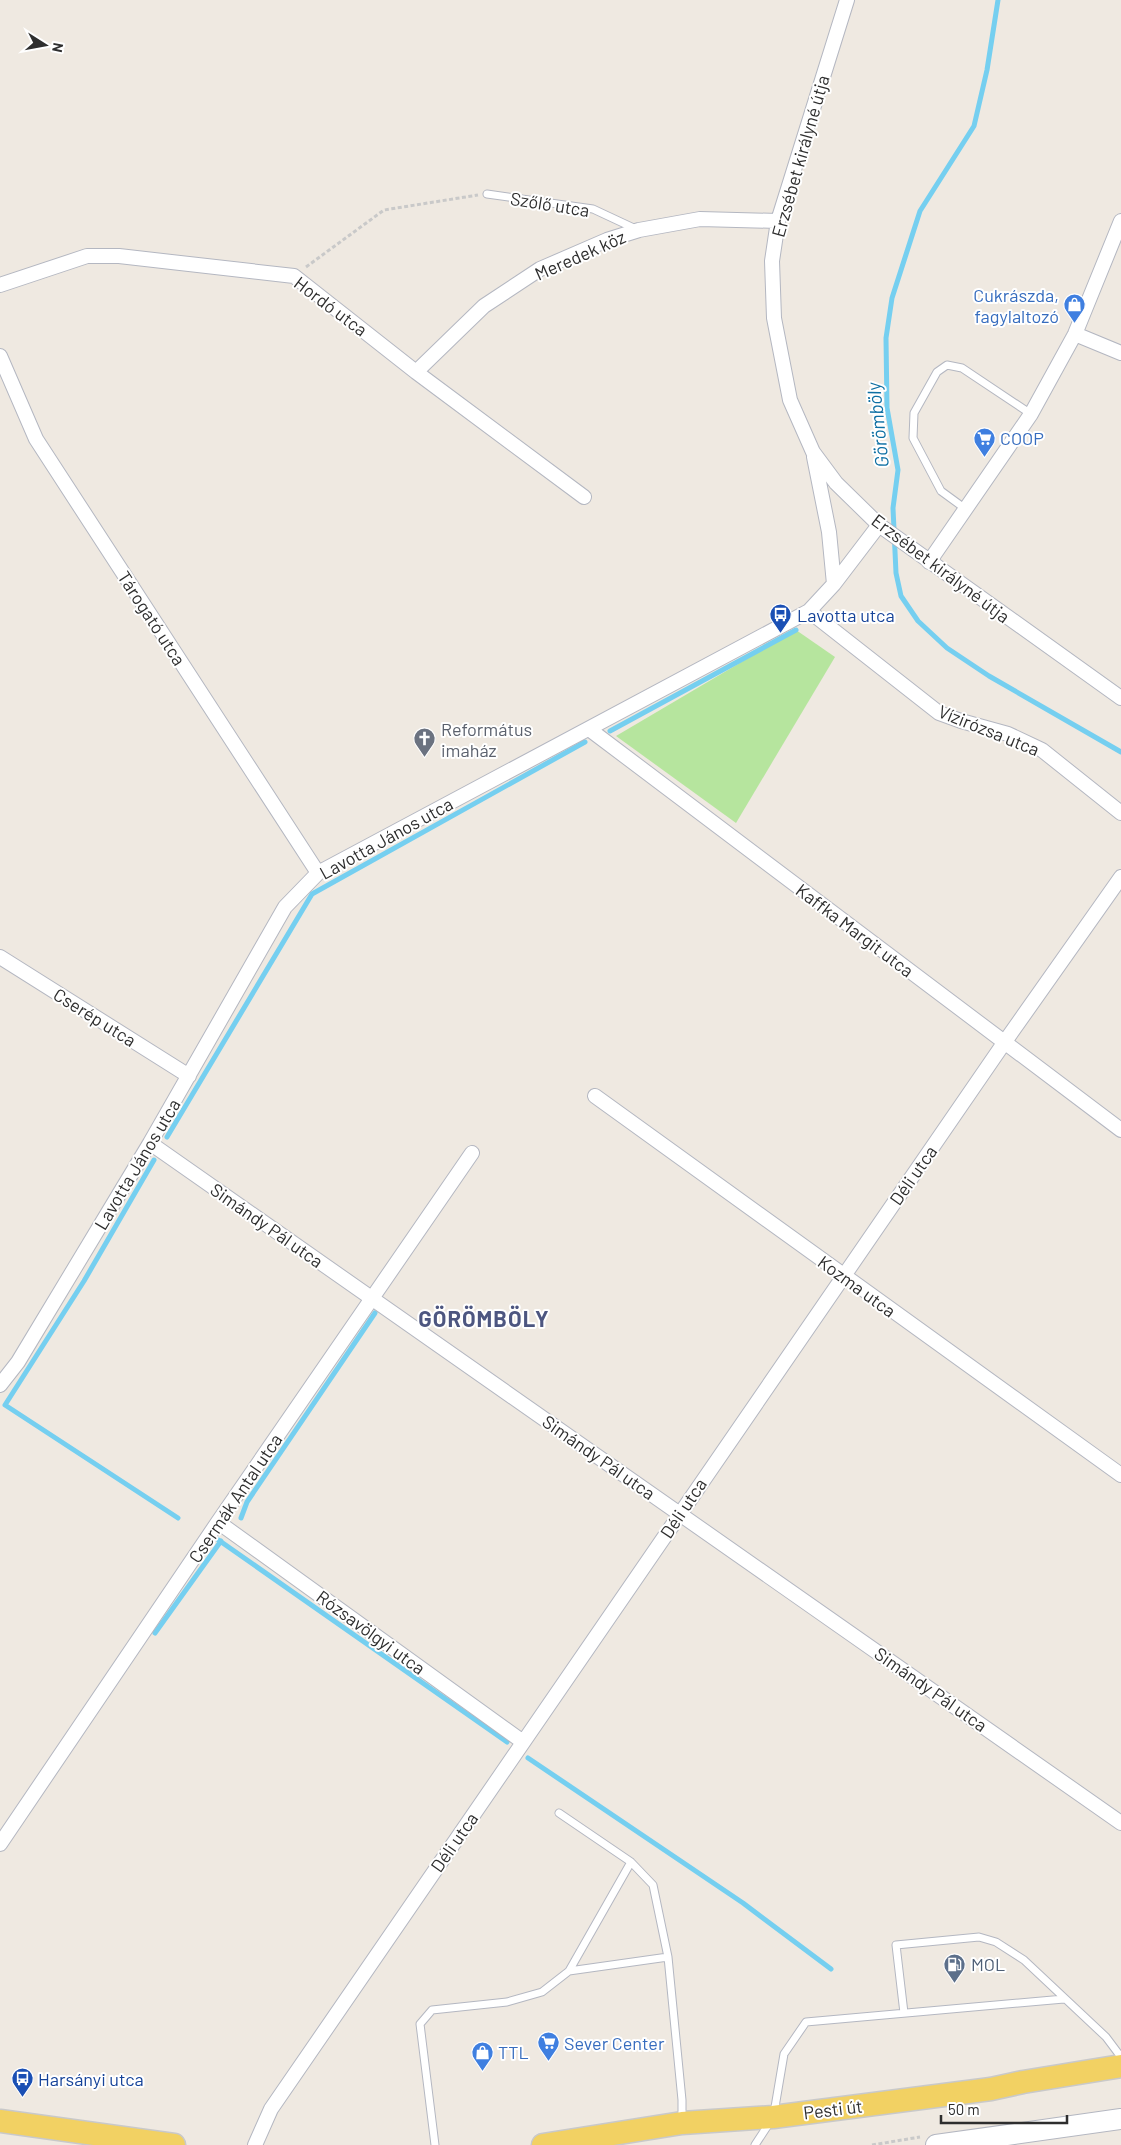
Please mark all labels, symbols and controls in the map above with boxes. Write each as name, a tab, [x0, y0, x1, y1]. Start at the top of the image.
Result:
north arrow	[20, 20, 70, 70]
text: N	[49, 41, 67, 54]
street label: Erzsébet királyné útja	[766, 72, 834, 240]
street label: Szőlő utca	[509, 187, 591, 221]
street label: Meredek köz	[531, 225, 629, 285]
street label: Hordó utca	[290, 271, 372, 341]
place label: Cukrászda, fagylaltozó	[973, 284, 1059, 327]
shop icon: Cukrászda, fagylaltozó	[1063, 293, 1087, 324]
water label: Görömböly	[861, 381, 893, 469]
supermarket icon: COOP	[972, 426, 996, 457]
place label: COOP	[1000, 427, 1044, 449]
street label: Erzsébet királyné útja	[868, 509, 1014, 627]
street label: Tárogató utca	[113, 567, 191, 669]
bus stop icon: Lavotta utca	[769, 603, 793, 634]
place label: Lavotta utca	[797, 604, 895, 626]
street label: Vízirózsa utca	[935, 700, 1043, 760]
place label: Református imaház	[441, 718, 532, 761]
church icon: Református imaház	[413, 727, 437, 758]
street label: Lavotta János utca	[316, 792, 456, 884]
street label: Kaffka Margit utca	[792, 879, 918, 981]
street label: Cserép utca	[50, 983, 140, 1051]
street label: Lavotta János utca	[89, 1095, 185, 1233]
street label: Déli utca	[885, 1141, 941, 1209]
street label: Simándy Pál utca	[206, 1178, 328, 1272]
street label: Kozma utca	[814, 1250, 900, 1322]
district label: GÖRÖMBÖLY	[418, 1305, 550, 1331]
street label: Simándy Pál utca	[538, 1410, 660, 1504]
street label: Csermák Antal utca	[184, 1429, 286, 1567]
street label: Déli utca	[655, 1474, 711, 1542]
street label: Rózsavölgyi utca	[312, 1585, 430, 1679]
street label: Simándy Pál utca	[870, 1642, 992, 1736]
street label: Déli utca	[426, 1808, 482, 1876]
fuel station icon: MOL	[943, 1952, 967, 1983]
place label: MOL	[971, 1953, 1005, 1975]
supermarket icon: Sever Center	[536, 2031, 560, 2062]
place label: Sever Center	[564, 2032, 665, 2054]
shop icon: TTL	[470, 2040, 494, 2071]
place label: TTL	[498, 2041, 529, 2063]
bus stop icon: Harsányi utca	[10, 2067, 34, 2098]
place label: Harsányi utca	[38, 2068, 144, 2090]
scale bar	[941, 2092, 1067, 2124]
street label: Pesti út	[802, 2094, 864, 2124]
text: 50 m	[948, 2100, 980, 2118]

